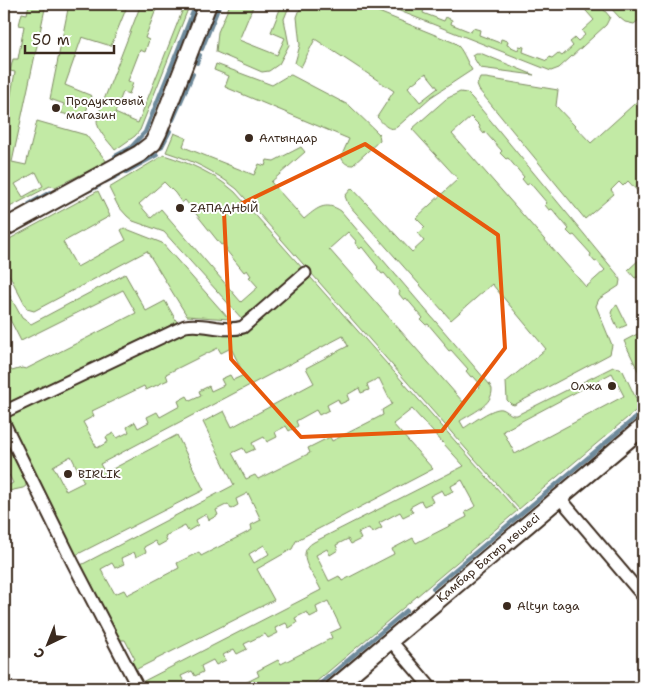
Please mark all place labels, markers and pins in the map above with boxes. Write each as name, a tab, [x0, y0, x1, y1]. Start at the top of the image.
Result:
place label: Продуктовый магазин	[66, 93, 144, 123]
marker: Продуктовый магазин	[50, 102, 62, 114]
place label: Алтындар	[259, 130, 318, 146]
marker: Алтындар	[243, 132, 255, 144]
place label: ZАПАДНЫЙ	[190, 200, 259, 216]
marker: ZАПАДНЫЙ	[174, 202, 186, 214]
place label: Олжа	[570, 378, 603, 394]
marker: Олжа	[606, 380, 618, 392]
place label: BIRLIK	[78, 466, 121, 482]
marker: BIRLIK	[62, 468, 74, 480]
place label: Altyn taga	[517, 598, 580, 614]
marker: Altyn taga	[501, 600, 513, 612]

